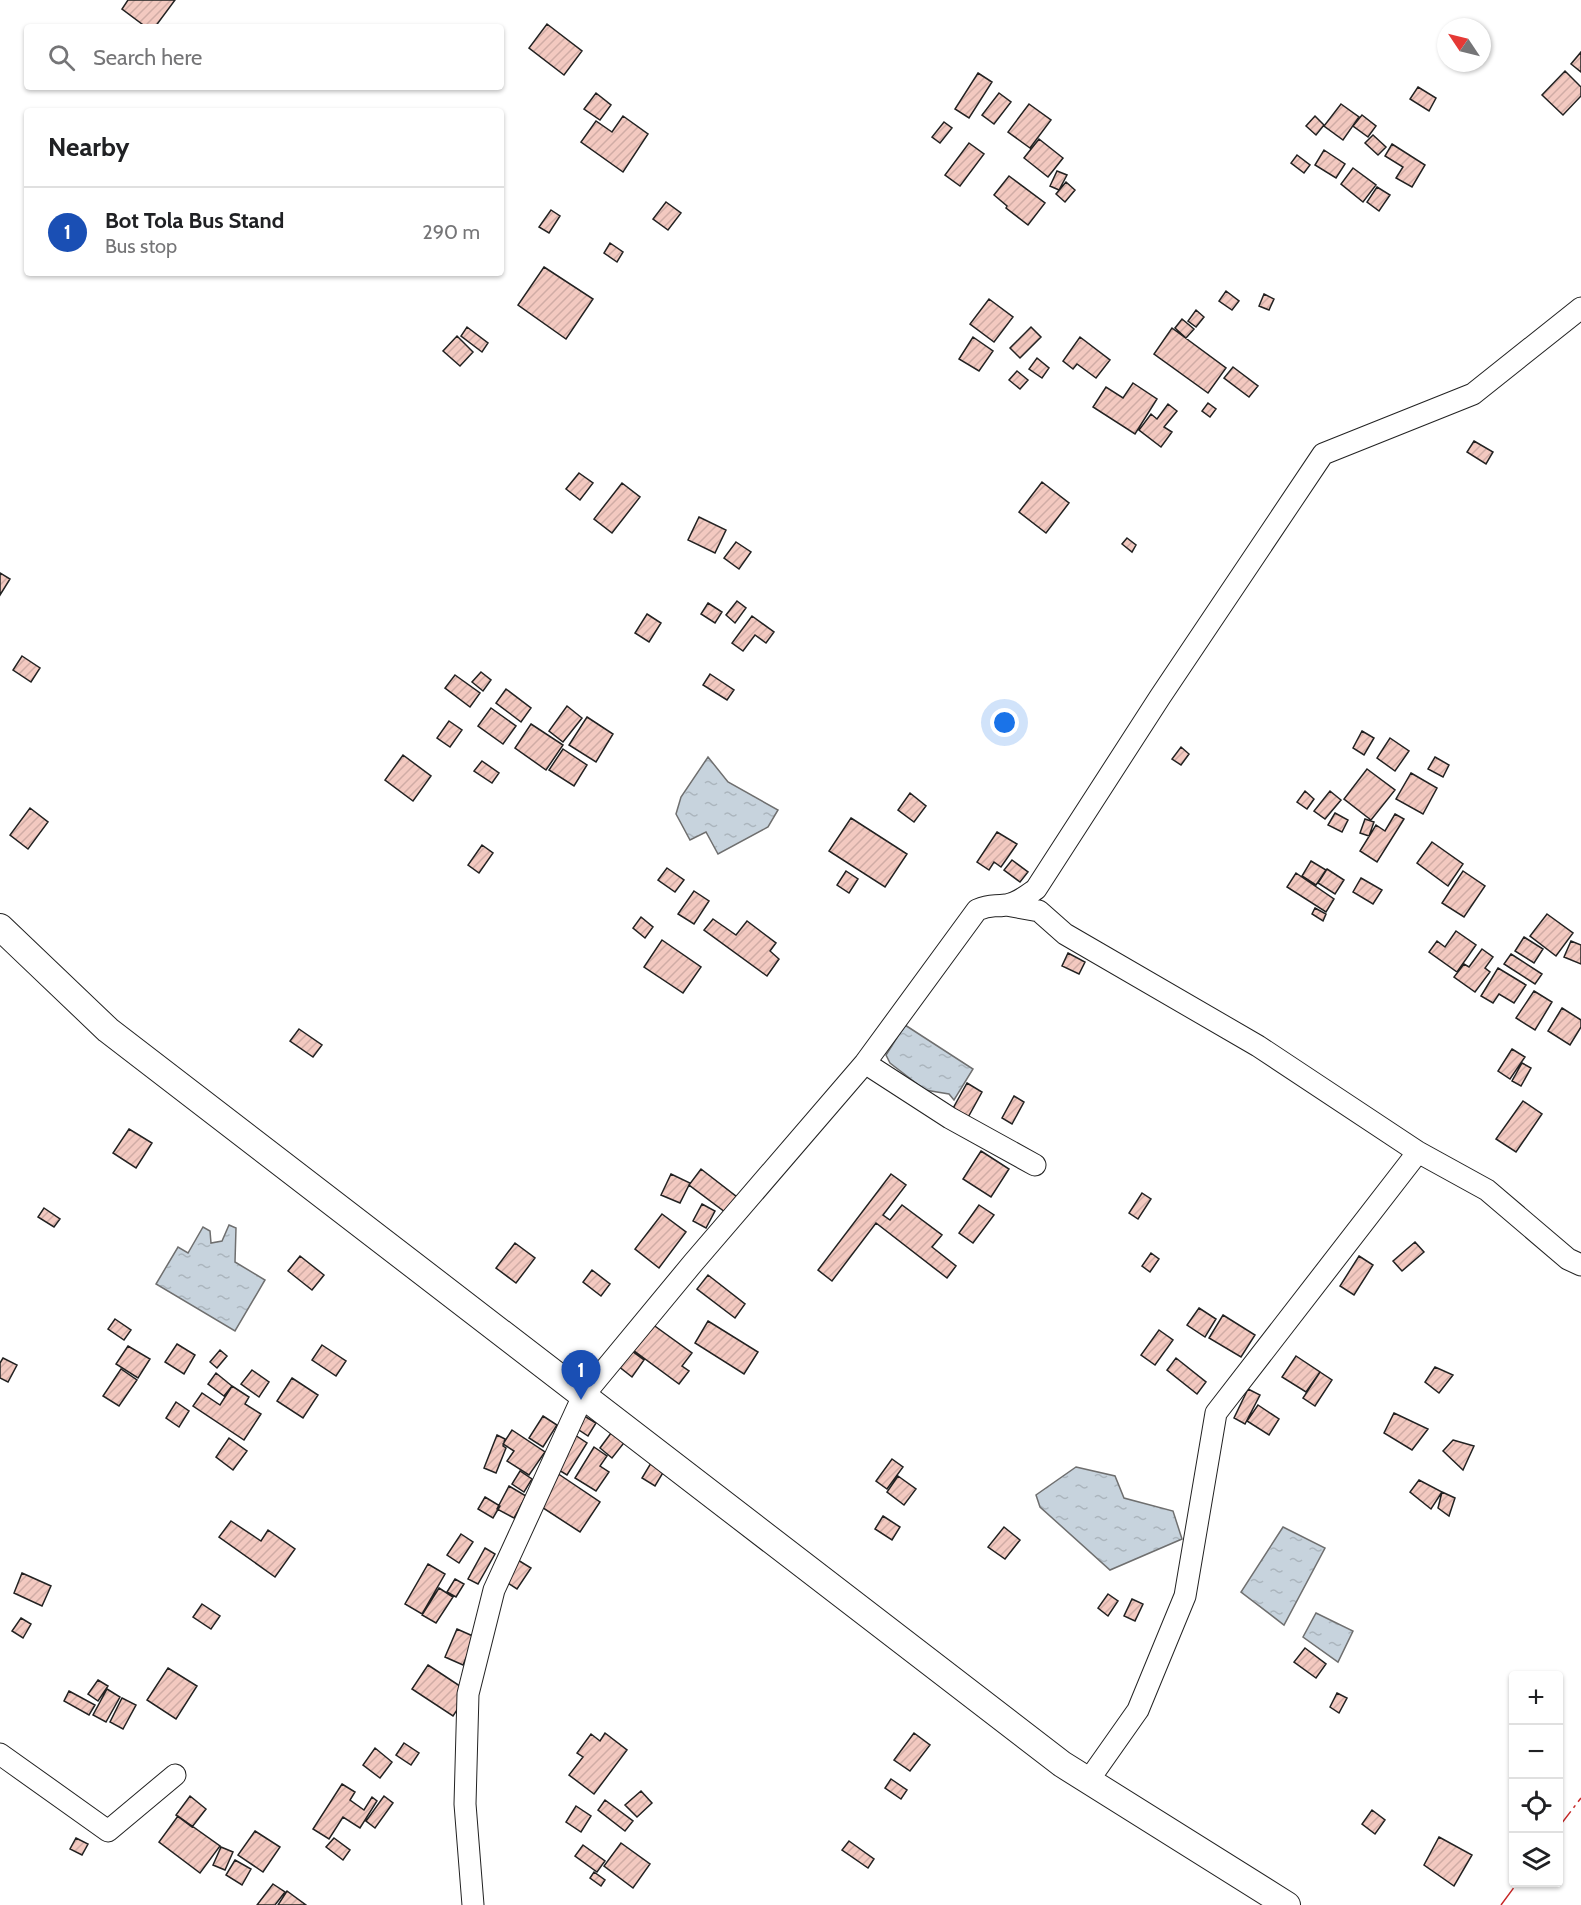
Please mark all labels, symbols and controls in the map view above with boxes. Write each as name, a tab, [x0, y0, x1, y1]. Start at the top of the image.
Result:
north arrow	[1437, 18, 1491, 72]
search box	[24, 24, 504, 90]
icon: search	[45, 41, 78, 74]
text: Search here	[93, 44, 202, 71]
text: Nearby	[48, 131, 129, 163]
text: Bot Tola Bus Stand	[105, 207, 284, 234]
text: 1	[64, 220, 71, 244]
text: 290 m	[422, 220, 480, 244]
text: Bus stop	[105, 234, 177, 258]
your location	[990, 708, 1019, 737]
pin: 1	[562, 1350, 600, 1400]
map controls	[1509, 1671, 1563, 1887]
button: +	[1509, 1671, 1563, 1725]
button: −	[1509, 1725, 1563, 1779]
button: locate	[1509, 1779, 1563, 1833]
button: layers	[1509, 1833, 1563, 1887]

